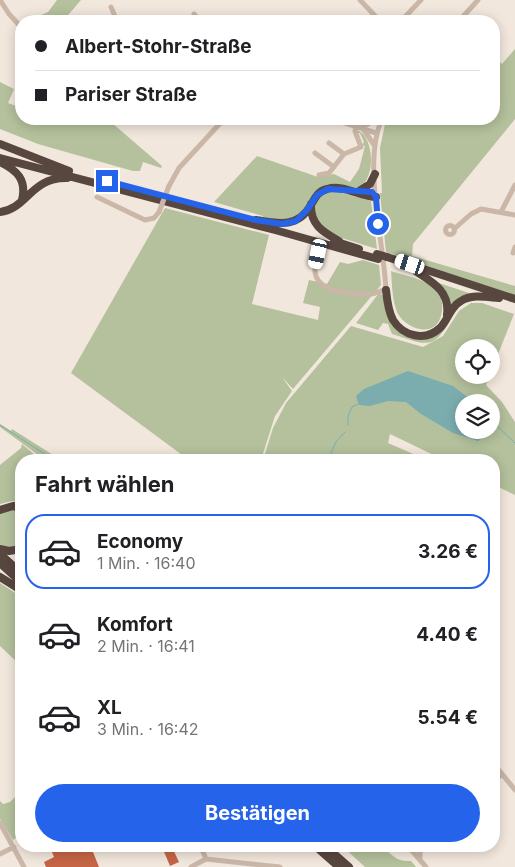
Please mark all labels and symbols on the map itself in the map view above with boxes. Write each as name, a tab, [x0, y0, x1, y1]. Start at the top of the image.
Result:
route end	[96, 170, 118, 192]
route start	[367, 213, 389, 235]
car	[307, 238, 328, 270]
car	[393, 252, 426, 276]

